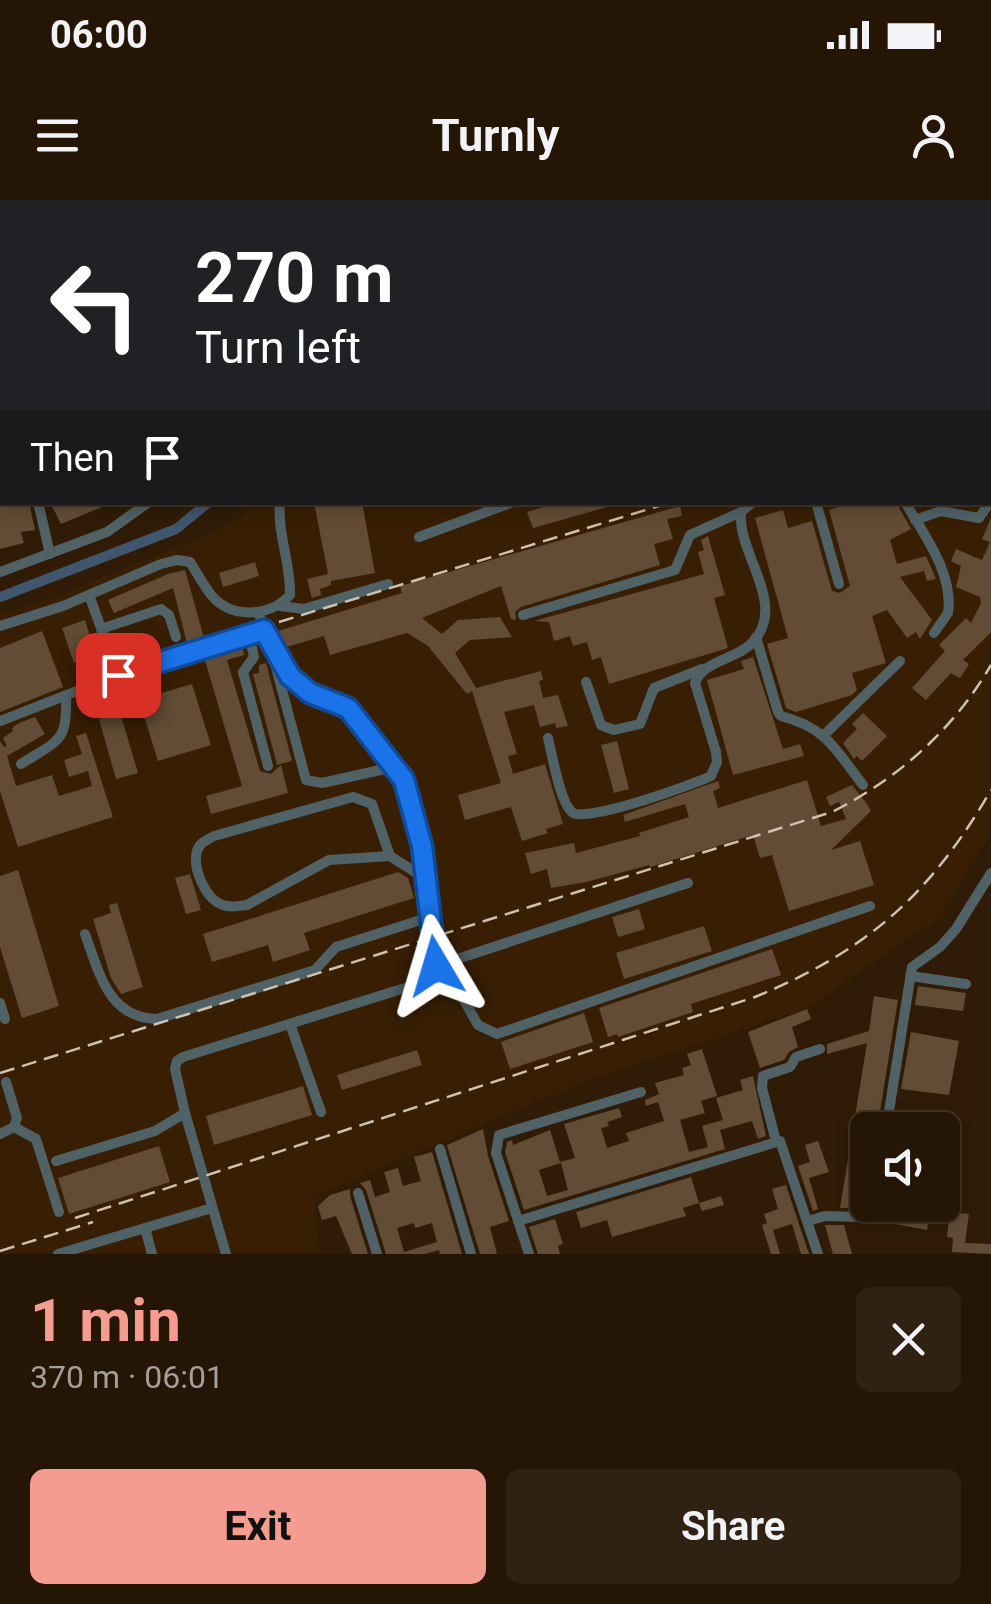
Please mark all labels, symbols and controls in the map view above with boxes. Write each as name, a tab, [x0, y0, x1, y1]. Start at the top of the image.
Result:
text: 06:00	[50, 13, 148, 57]
icon: menu	[30, 108, 85, 163]
icon: person	[906, 108, 961, 163]
text: Turnly	[432, 109, 559, 162]
text: 270 m	[195, 237, 394, 319]
icon: left	[30, 240, 160, 370]
text: Turn left	[195, 321, 361, 374]
icon: arrive	[135, 430, 190, 485]
text: Then	[30, 436, 115, 480]
pin	[76, 633, 161, 718]
icon: arrive	[91, 648, 146, 703]
position arrow	[384, 914, 488, 1018]
map controls	[850, 1112, 960, 1222]
button: sound	[850, 1112, 960, 1222]
text: 1 min	[30, 1285, 181, 1356]
button: close	[856, 1287, 961, 1392]
text: 370 m · 06:01	[30, 1358, 224, 1396]
button: Exit	[30, 1469, 486, 1584]
button: Share	[506, 1469, 961, 1584]

